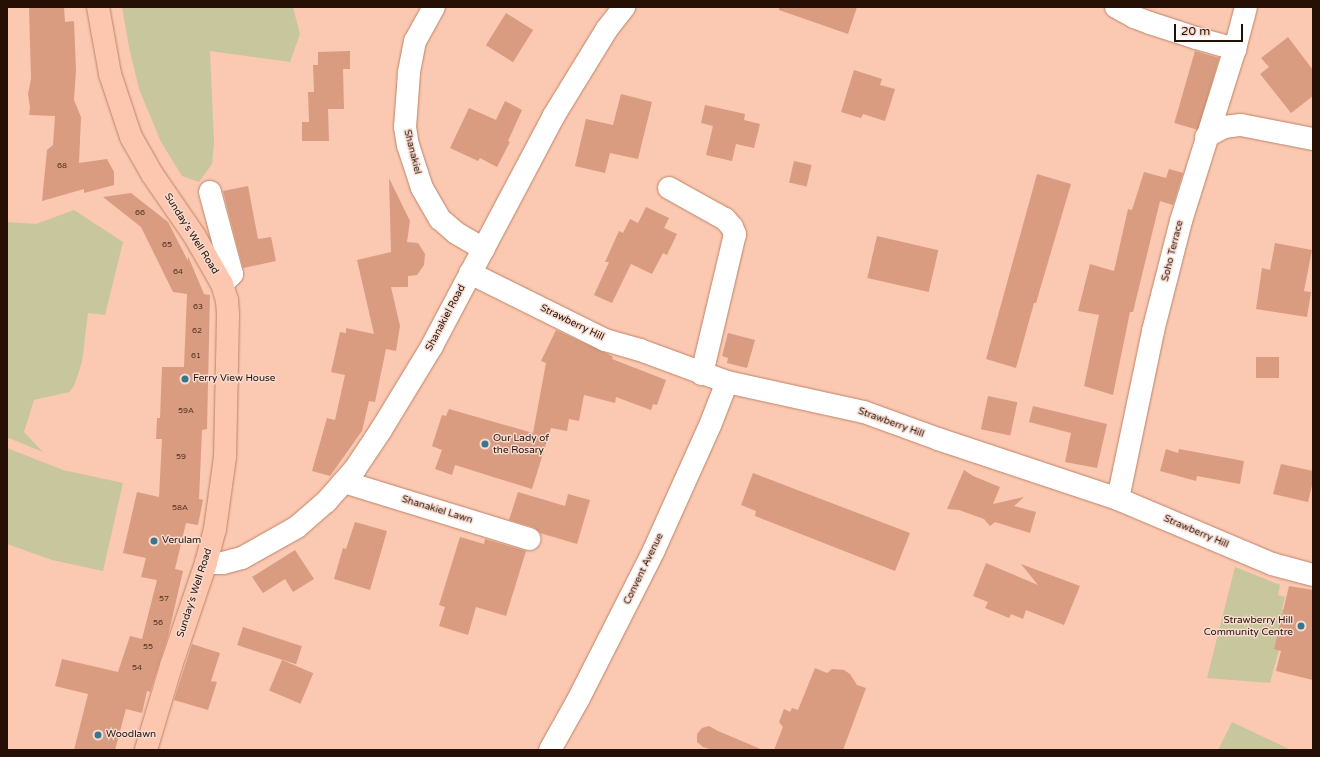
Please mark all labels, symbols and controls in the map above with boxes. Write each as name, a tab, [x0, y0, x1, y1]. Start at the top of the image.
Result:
scale bar	[1176, 16, 1245, 42]
text: 20 m	[1181, 24, 1210, 38]
street label: Shanakiel	[401, 128, 423, 176]
house number: 68	[57, 161, 67, 171]
street label: Sunday's Well Road	[161, 191, 221, 277]
house number: 66	[135, 208, 145, 218]
street label: Soho Terrace	[1160, 219, 1186, 283]
house number: 65	[162, 240, 172, 250]
house number: 64	[173, 267, 183, 277]
street label: Shanakiel Road	[423, 283, 469, 353]
house number: 63	[193, 302, 203, 312]
street label: Strawberry Hill	[538, 302, 606, 344]
house number: 62	[192, 326, 202, 336]
house number: 61	[191, 351, 201, 361]
place label: Ferry View House	[193, 373, 275, 385]
marker: Ferry View House	[180, 374, 190, 384]
street label: Strawberry Hill	[856, 405, 926, 441]
house number: 59A	[178, 406, 194, 416]
place label: Our Lady of the Rosary	[493, 432, 549, 456]
marker: Our Lady of the Rosary	[480, 439, 490, 449]
house number: 59	[176, 452, 186, 462]
street label: Shanakiel Lawn	[400, 494, 474, 526]
house number: 58A	[172, 503, 188, 513]
street label: Strawberry Hill	[1162, 513, 1230, 551]
street label: Convent Avenue	[622, 531, 666, 607]
place label: Verulam	[162, 535, 201, 547]
marker: Verulam	[149, 536, 159, 546]
street label: Sunday's Well Road	[175, 547, 215, 639]
house number: 57	[159, 594, 169, 604]
place label: Strawberry Hill Community Centre	[1204, 614, 1293, 638]
house number: 56	[153, 618, 163, 628]
marker: Strawberry Hill Community Centre	[1296, 621, 1306, 631]
house number: 55	[143, 642, 153, 652]
house number: 54	[132, 663, 142, 673]
place label: Woodlawn	[106, 729, 156, 741]
marker: Woodlawn	[93, 730, 103, 740]

